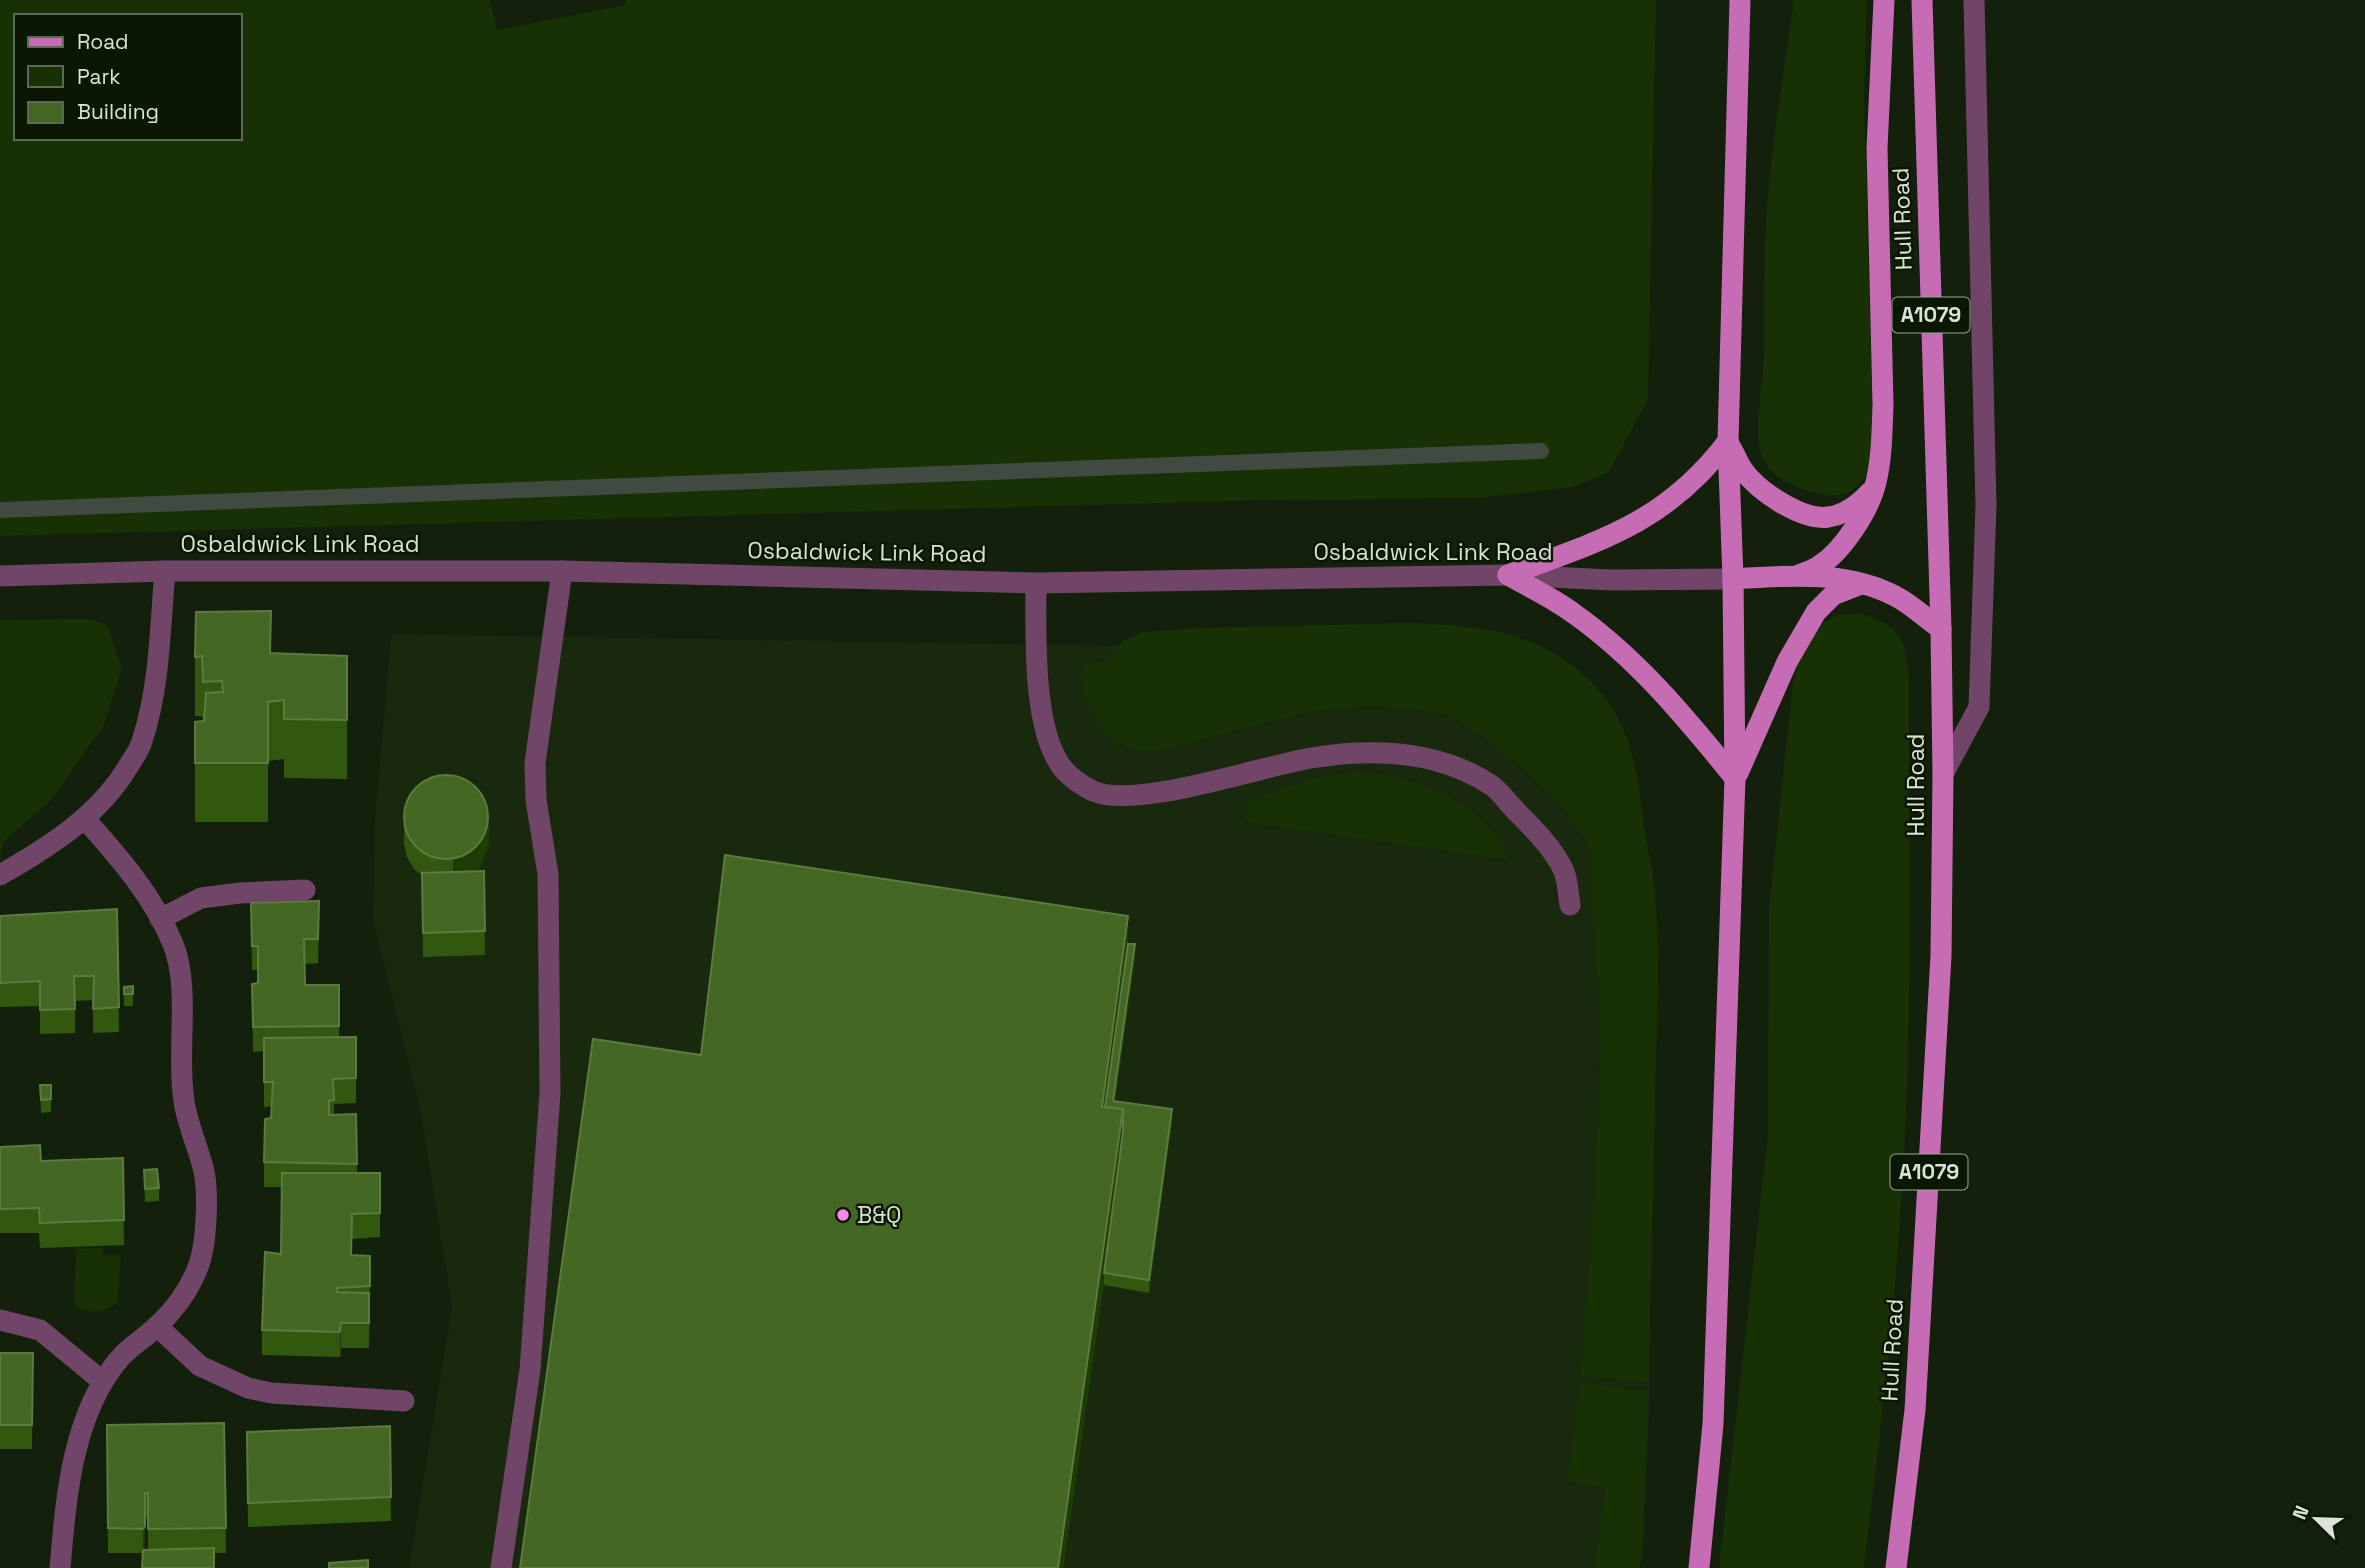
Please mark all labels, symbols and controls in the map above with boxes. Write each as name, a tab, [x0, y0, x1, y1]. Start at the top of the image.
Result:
legend	[14, 14, 242, 140]
text: Road	[77, 28, 129, 55]
text: Park	[77, 63, 121, 90]
text: Building	[77, 98, 159, 125]
street label: Hull Road	[1885, 167, 1919, 271]
road number: A1079	[1892, 298, 1969, 332]
street label: Osbaldwick Link Road	[180, 529, 420, 559]
street label: Osbaldwick Link Road	[747, 535, 987, 569]
street label: Osbaldwick Link Road	[1313, 537, 1553, 567]
street label: Hull Road	[1901, 734, 1931, 836]
road number: A1079	[1890, 1154, 1968, 1190]
place label: B&Q	[857, 1200, 901, 1230]
marker: B&Q	[835, 1207, 851, 1223]
street label: Hull Road	[1874, 1298, 1910, 1402]
north arrow	[2281, 1484, 2351, 1554]
text: N	[2287, 1502, 2315, 1523]

